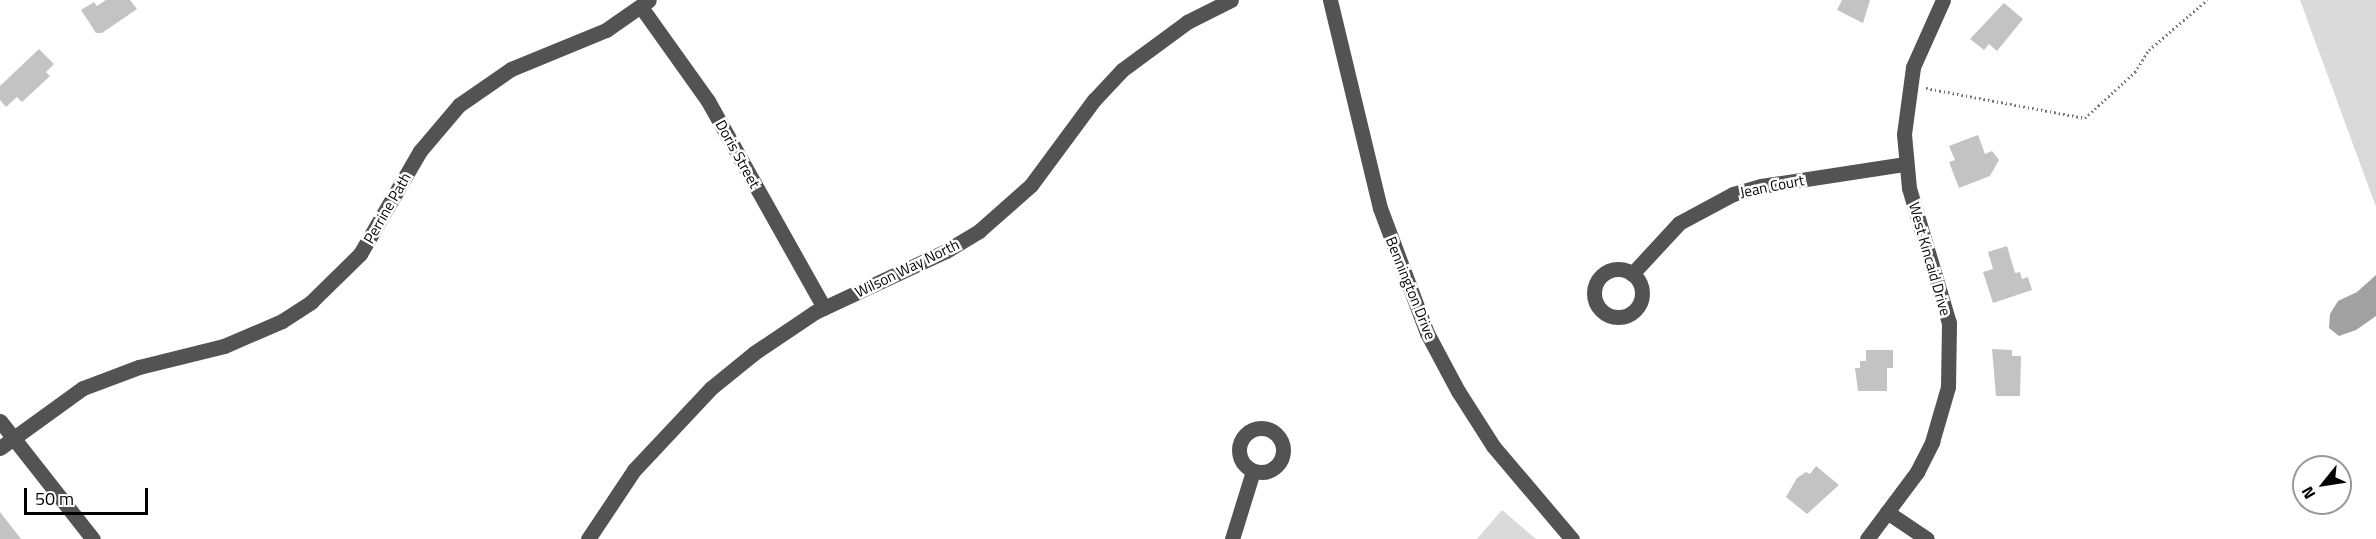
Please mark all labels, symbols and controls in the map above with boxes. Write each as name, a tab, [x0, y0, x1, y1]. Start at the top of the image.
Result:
street label: Doris Street	[712, 117, 764, 191]
street label: Perrine Path	[360, 169, 414, 247]
street label: Jean Court	[1738, 171, 1806, 201]
street label: West Kincaid Drive	[1905, 200, 1955, 318]
street label: Bennington Drive	[1382, 234, 1440, 342]
street label: Wilson Way North	[852, 235, 962, 301]
north arrow	[2292, 455, 2352, 515]
scale bar	[27, 476, 152, 514]
text: N	[2295, 482, 2321, 504]
text: 50 m	[35, 485, 74, 512]

